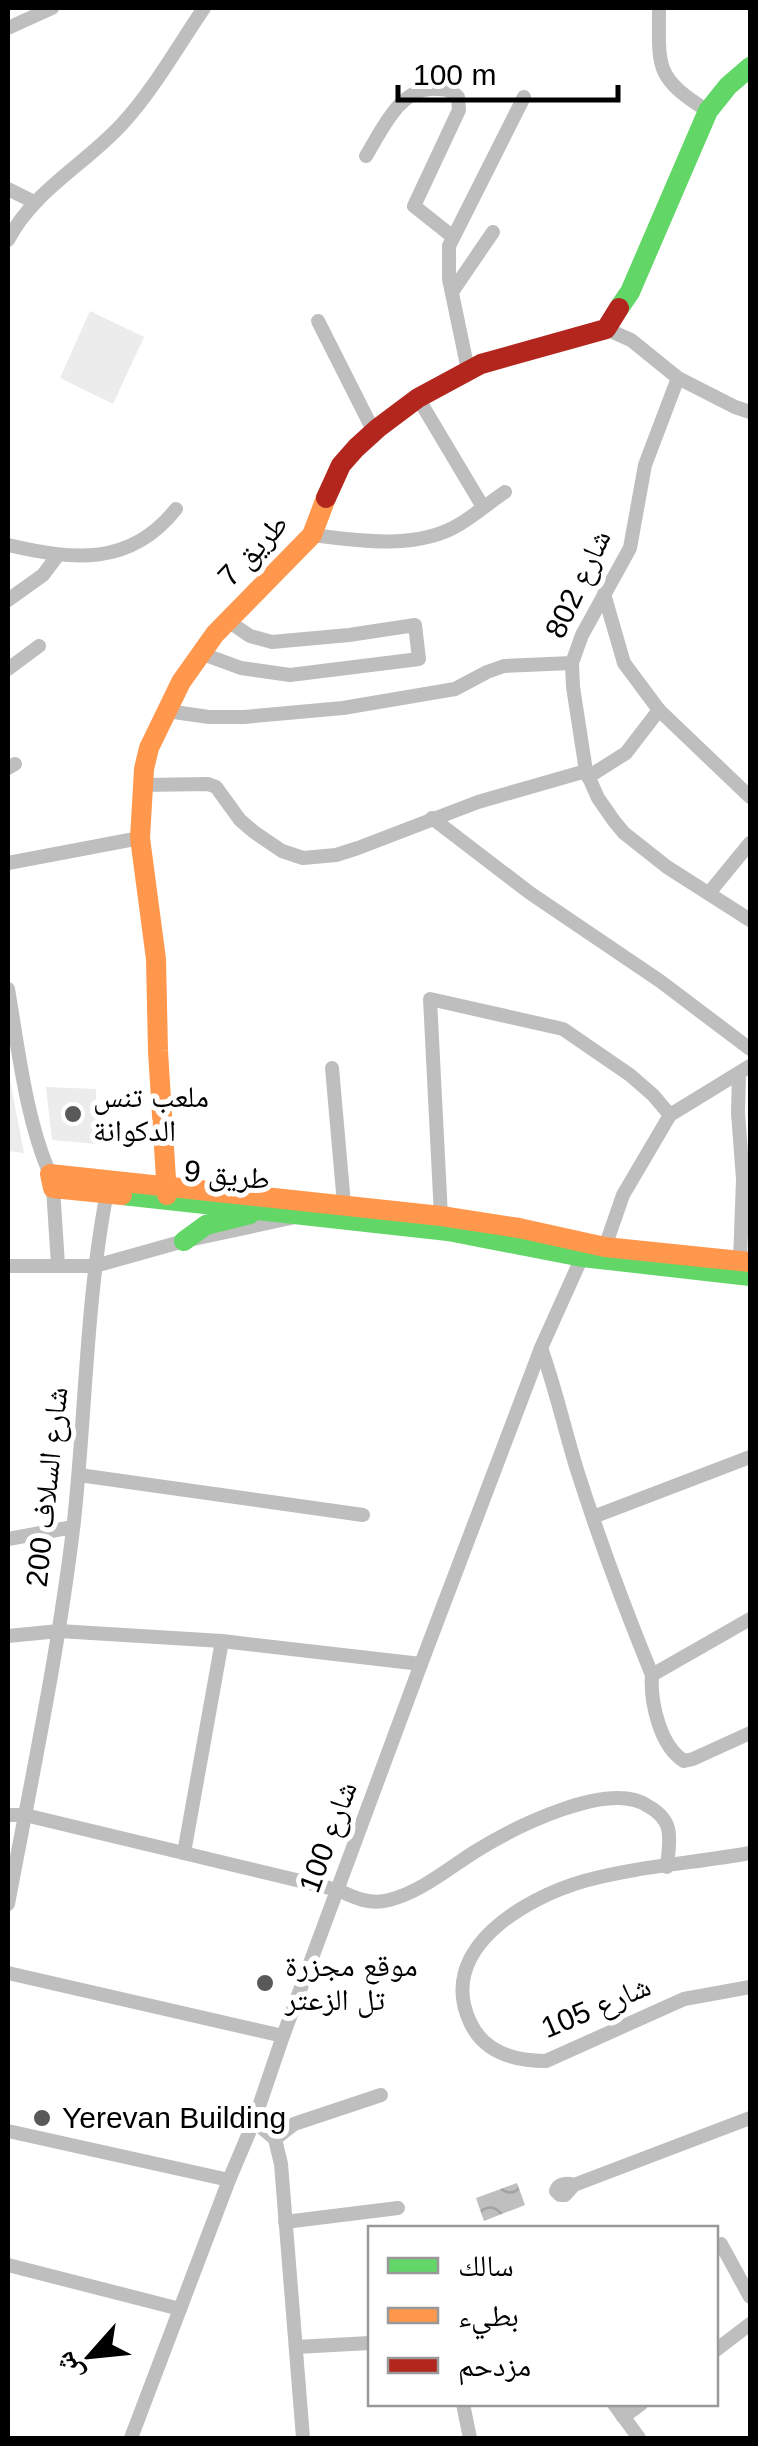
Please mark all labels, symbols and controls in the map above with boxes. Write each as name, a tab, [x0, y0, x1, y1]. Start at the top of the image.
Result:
scale bar	[398, 40, 618, 102]
text: 100 m	[413, 58, 496, 91]
street label: 7 طريق	[211, 507, 296, 594]
street label: شارع 802	[538, 525, 620, 644]
place label: ملعب تنس الدكوانة	[93, 1080, 209, 1147]
marker: ملعب تنس الدكوانة	[62, 1103, 84, 1125]
street label: 9 طريق	[182, 1154, 272, 1197]
street label: 200 شارع السلاف	[20, 1385, 76, 1589]
street label: شارع 100	[292, 1777, 366, 1898]
place label: موقع مجزرة تل الزعتر	[284, 1949, 418, 2018]
street label: شارع 105	[536, 1969, 657, 2047]
marker: موقع مجزرة تل الزعتر	[254, 1972, 276, 1994]
place label: Yerevan Building	[62, 2101, 286, 2134]
marker: Yerevan Building	[31, 2107, 53, 2129]
legend	[368, 2226, 718, 2406]
text: سالك	[458, 2249, 514, 2282]
text: بطيء	[458, 2299, 519, 2340]
north arrow	[40, 2306, 140, 2406]
text: ش	[48, 2346, 90, 2387]
text: مزدحم	[458, 2349, 531, 2386]

